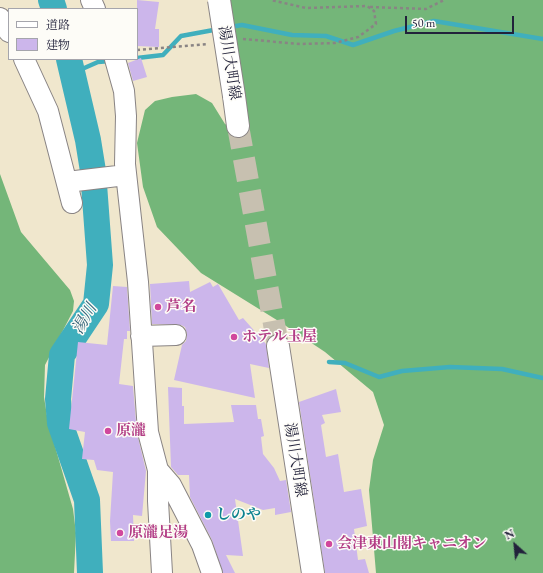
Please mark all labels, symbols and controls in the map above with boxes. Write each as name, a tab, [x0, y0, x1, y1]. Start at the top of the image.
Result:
legend	[8, 8, 138, 60]
scale bar	[407, 8, 516, 34]
text: 50 m	[412, 15, 435, 31]
text: 道路	[46, 17, 70, 33]
street label: 湯川大町線	[214, 25, 244, 101]
text: 建物	[46, 37, 70, 53]
place label: 芦名	[166, 298, 196, 316]
water label: 湯川	[69, 300, 101, 338]
marker: 芦名	[153, 302, 163, 312]
place label: ホテル玉屋	[242, 328, 317, 346]
marker: ホテル玉屋	[229, 332, 239, 342]
place label: 原瀧	[116, 422, 146, 440]
street label: 湯川大町線	[280, 422, 310, 498]
marker: 原瀧	[103, 426, 113, 436]
place label: しのや	[216, 506, 261, 524]
marker: しのや	[203, 510, 213, 520]
place label: 原瀧足湯	[128, 524, 188, 542]
north arrow	[495, 525, 535, 565]
text: N	[502, 526, 517, 543]
marker: 原瀧足湯	[115, 528, 125, 538]
place label: 会津東山閣キャニオン	[337, 535, 487, 553]
marker: 会津東山閣キャニオン	[324, 539, 334, 549]

